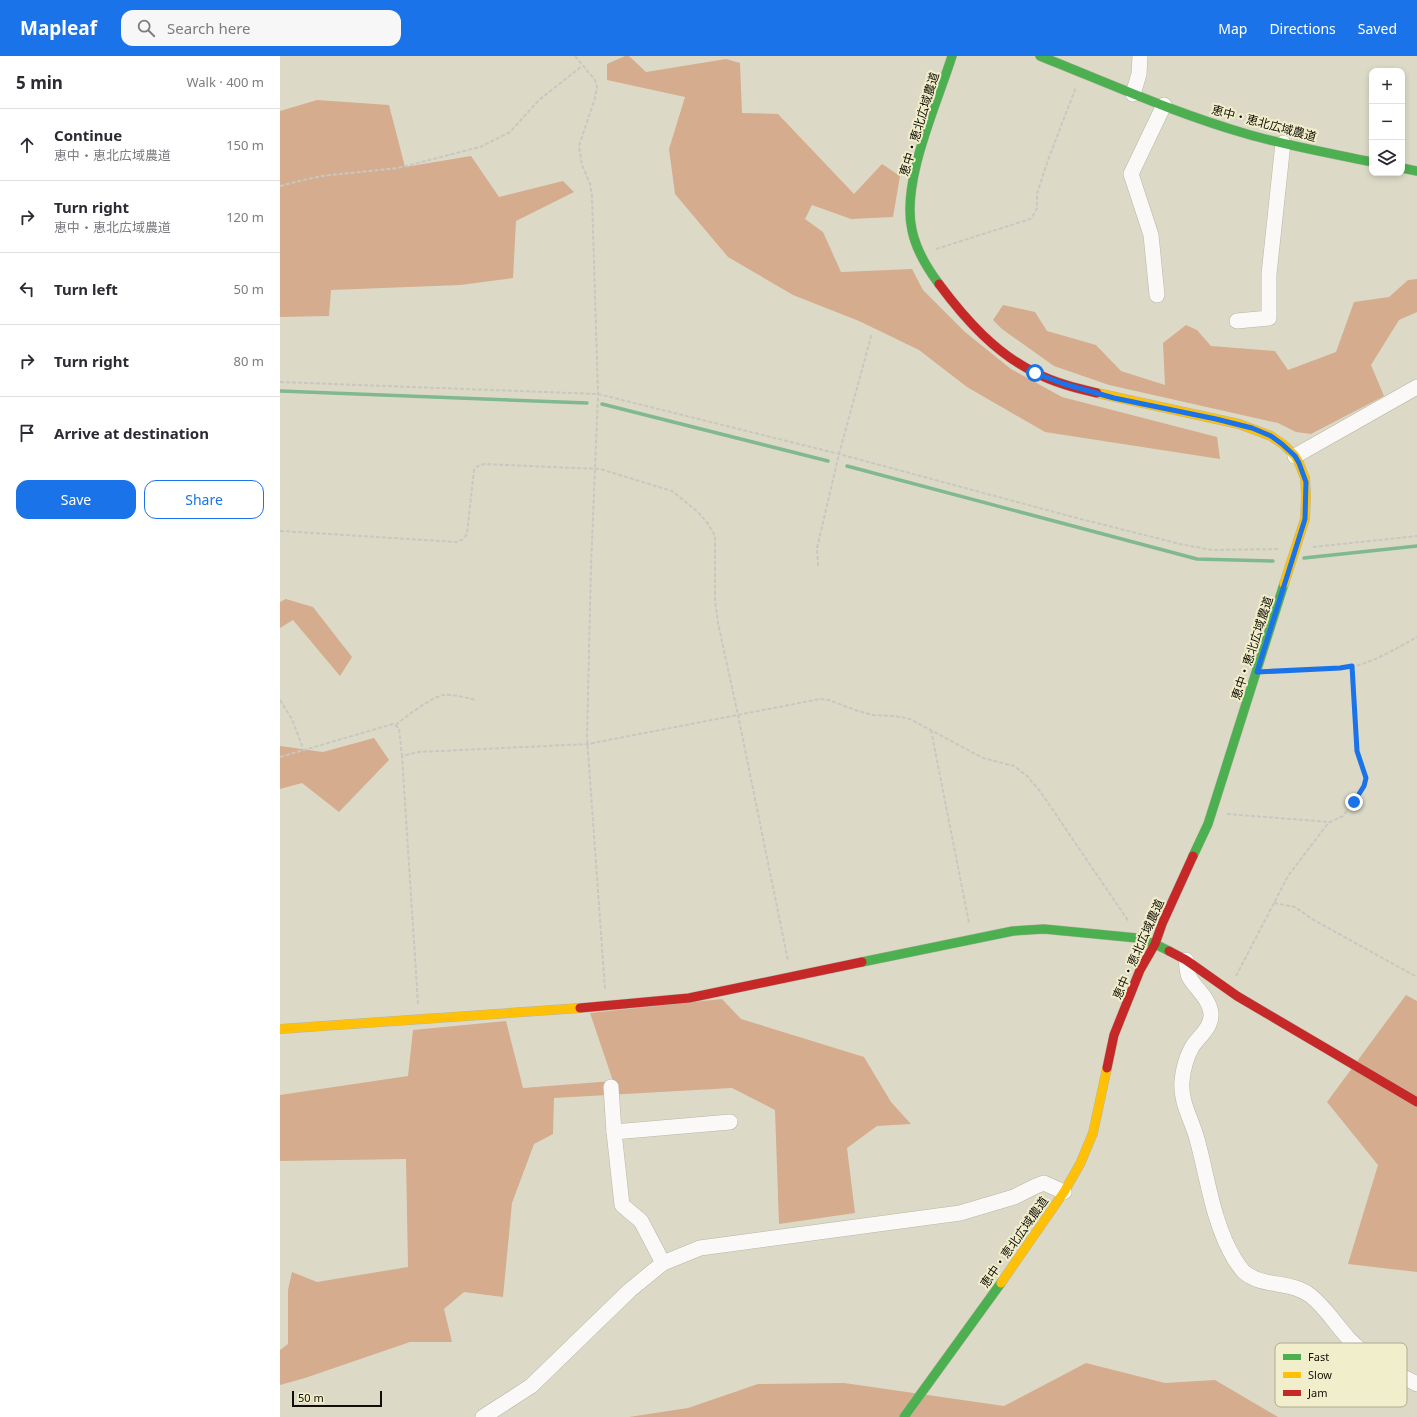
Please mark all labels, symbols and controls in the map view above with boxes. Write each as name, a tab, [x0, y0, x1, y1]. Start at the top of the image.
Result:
search box	[121, 10, 401, 46]
text: Mapleaf	[20, 15, 97, 41]
icon: search	[135, 17, 157, 39]
text: Search here	[167, 18, 251, 38]
text: Map	[1218, 19, 1247, 38]
text: Directions	[1269, 19, 1336, 38]
text: Saved	[1358, 19, 1397, 38]
map controls	[1369, 68, 1405, 176]
button: +	[1369, 68, 1405, 104]
street label: 恵中・恵北広域農道	[895, 70, 943, 178]
text: 5 min	[16, 71, 63, 94]
text: Walk · 400 m	[186, 73, 264, 91]
street label: 恵中・恵北広域農道	[1210, 101, 1318, 145]
button: −	[1369, 104, 1405, 140]
text: Continue	[54, 125, 122, 145]
icon: ahead	[16, 134, 38, 156]
text: 150 m	[226, 136, 264, 154]
button: layers	[1369, 140, 1405, 176]
text: 恵中・恵北広域農道	[54, 146, 171, 164]
text: Turn right	[54, 197, 129, 217]
icon: right	[16, 206, 38, 228]
text: 120 m	[226, 208, 264, 226]
text: 恵中・恵北広域農道	[54, 218, 171, 236]
icon: left	[16, 278, 38, 300]
text: Turn left	[54, 279, 118, 299]
text: 50 m	[234, 280, 264, 298]
icon: right	[16, 350, 38, 372]
text: Turn right	[54, 351, 129, 371]
text: 80 m	[234, 352, 264, 370]
route start	[1026, 364, 1044, 382]
icon: arrive	[16, 422, 38, 444]
text: Arrive at destination	[54, 423, 209, 443]
button: Save	[16, 480, 136, 519]
button: Share	[144, 480, 264, 519]
street label: 恵中・恵北広域農道	[1227, 594, 1277, 702]
route end	[1345, 793, 1363, 811]
street label: 恵中・恵北広域農道	[1108, 896, 1168, 1002]
street label: 恵中・恵北広域農道	[976, 1193, 1052, 1291]
legend	[1275, 1343, 1407, 1407]
text: Fast	[1308, 1349, 1329, 1364]
text: Slow	[1308, 1367, 1332, 1382]
text: Jam	[1307, 1385, 1327, 1400]
scale bar	[292, 1389, 382, 1408]
text: 50 m	[298, 1390, 324, 1405]

